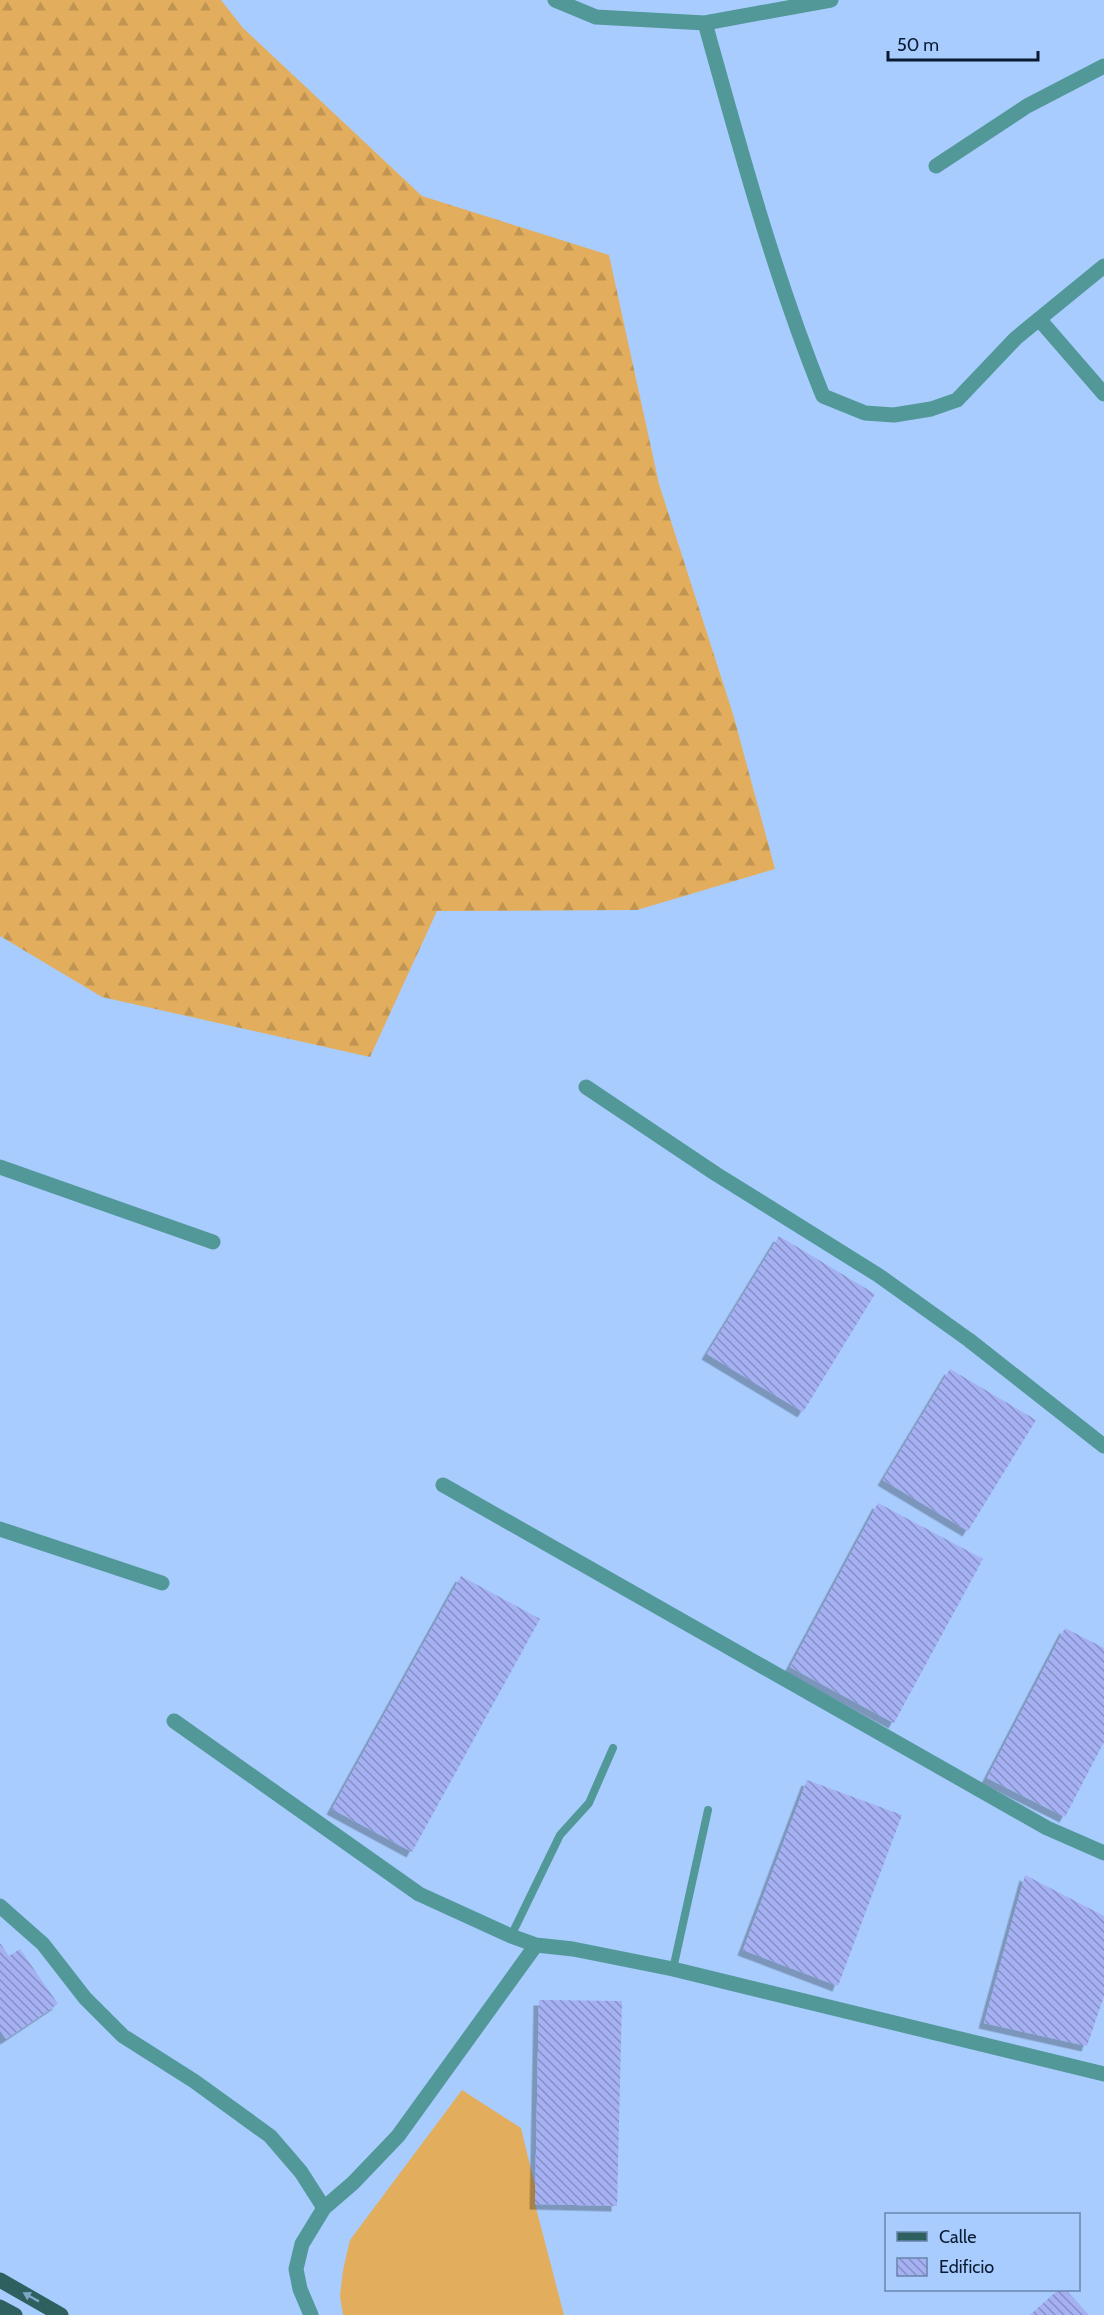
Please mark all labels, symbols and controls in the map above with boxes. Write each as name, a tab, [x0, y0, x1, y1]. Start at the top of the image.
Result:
scale bar	[888, 24, 1038, 62]
text: 50 m	[897, 34, 939, 56]
legend	[885, 2213, 1080, 2291]
text: Calle	[939, 2226, 976, 2248]
text: Edificio	[939, 2256, 994, 2278]
one-way arrow	[22, 2292, 39, 2302]

